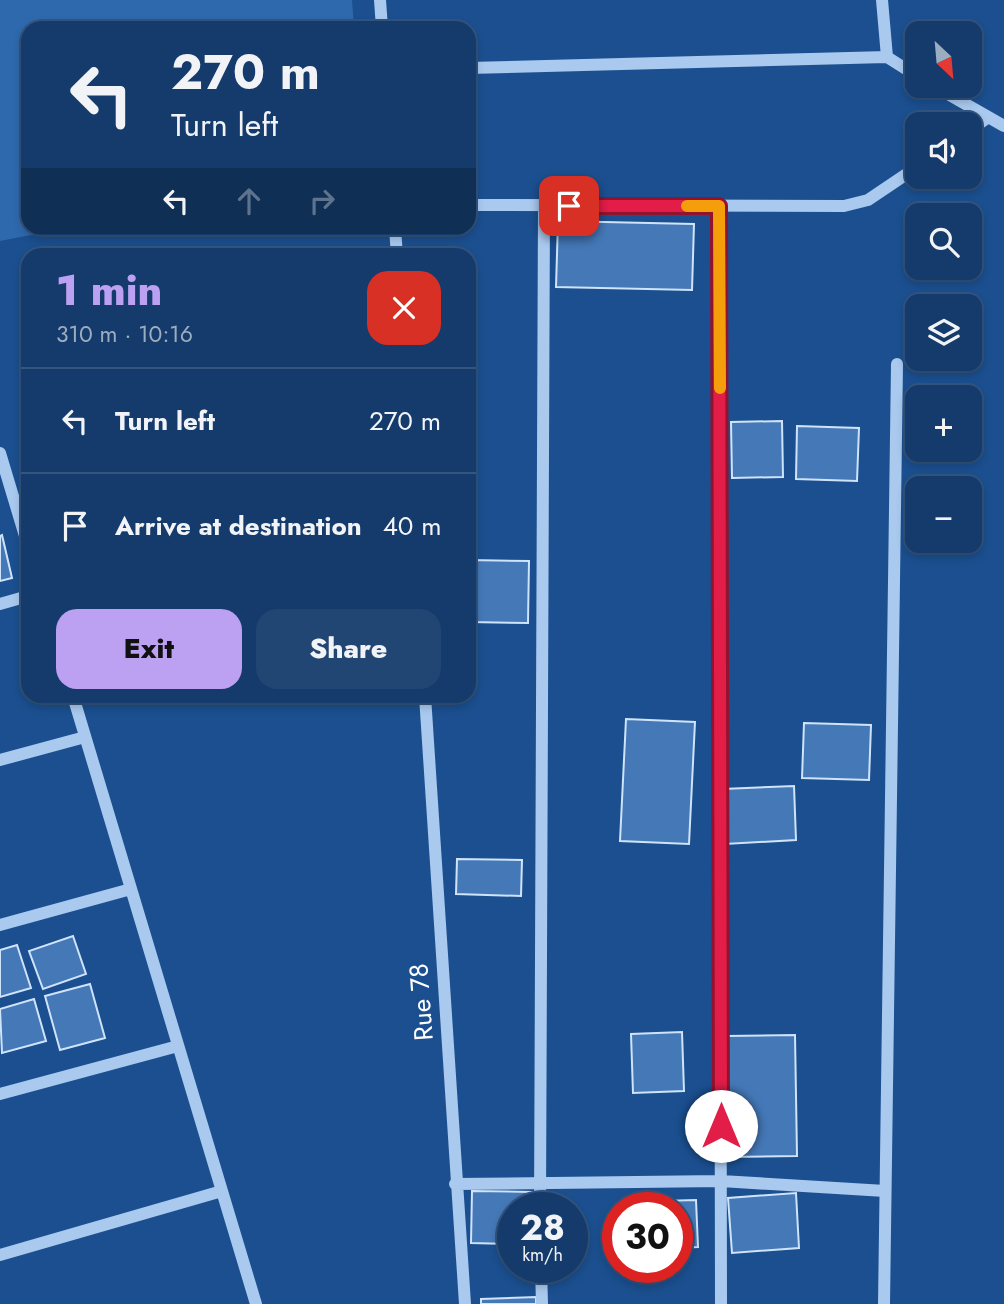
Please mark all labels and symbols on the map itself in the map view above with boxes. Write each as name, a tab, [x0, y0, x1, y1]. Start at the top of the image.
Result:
north arrow	[905, 21, 982, 98]
pin	[539, 176, 599, 236]
street label: Rue 78	[399, 962, 443, 1042]
position arrow	[684, 1089, 758, 1163]
speed limit sign: 30	[602, 1192, 693, 1283]

